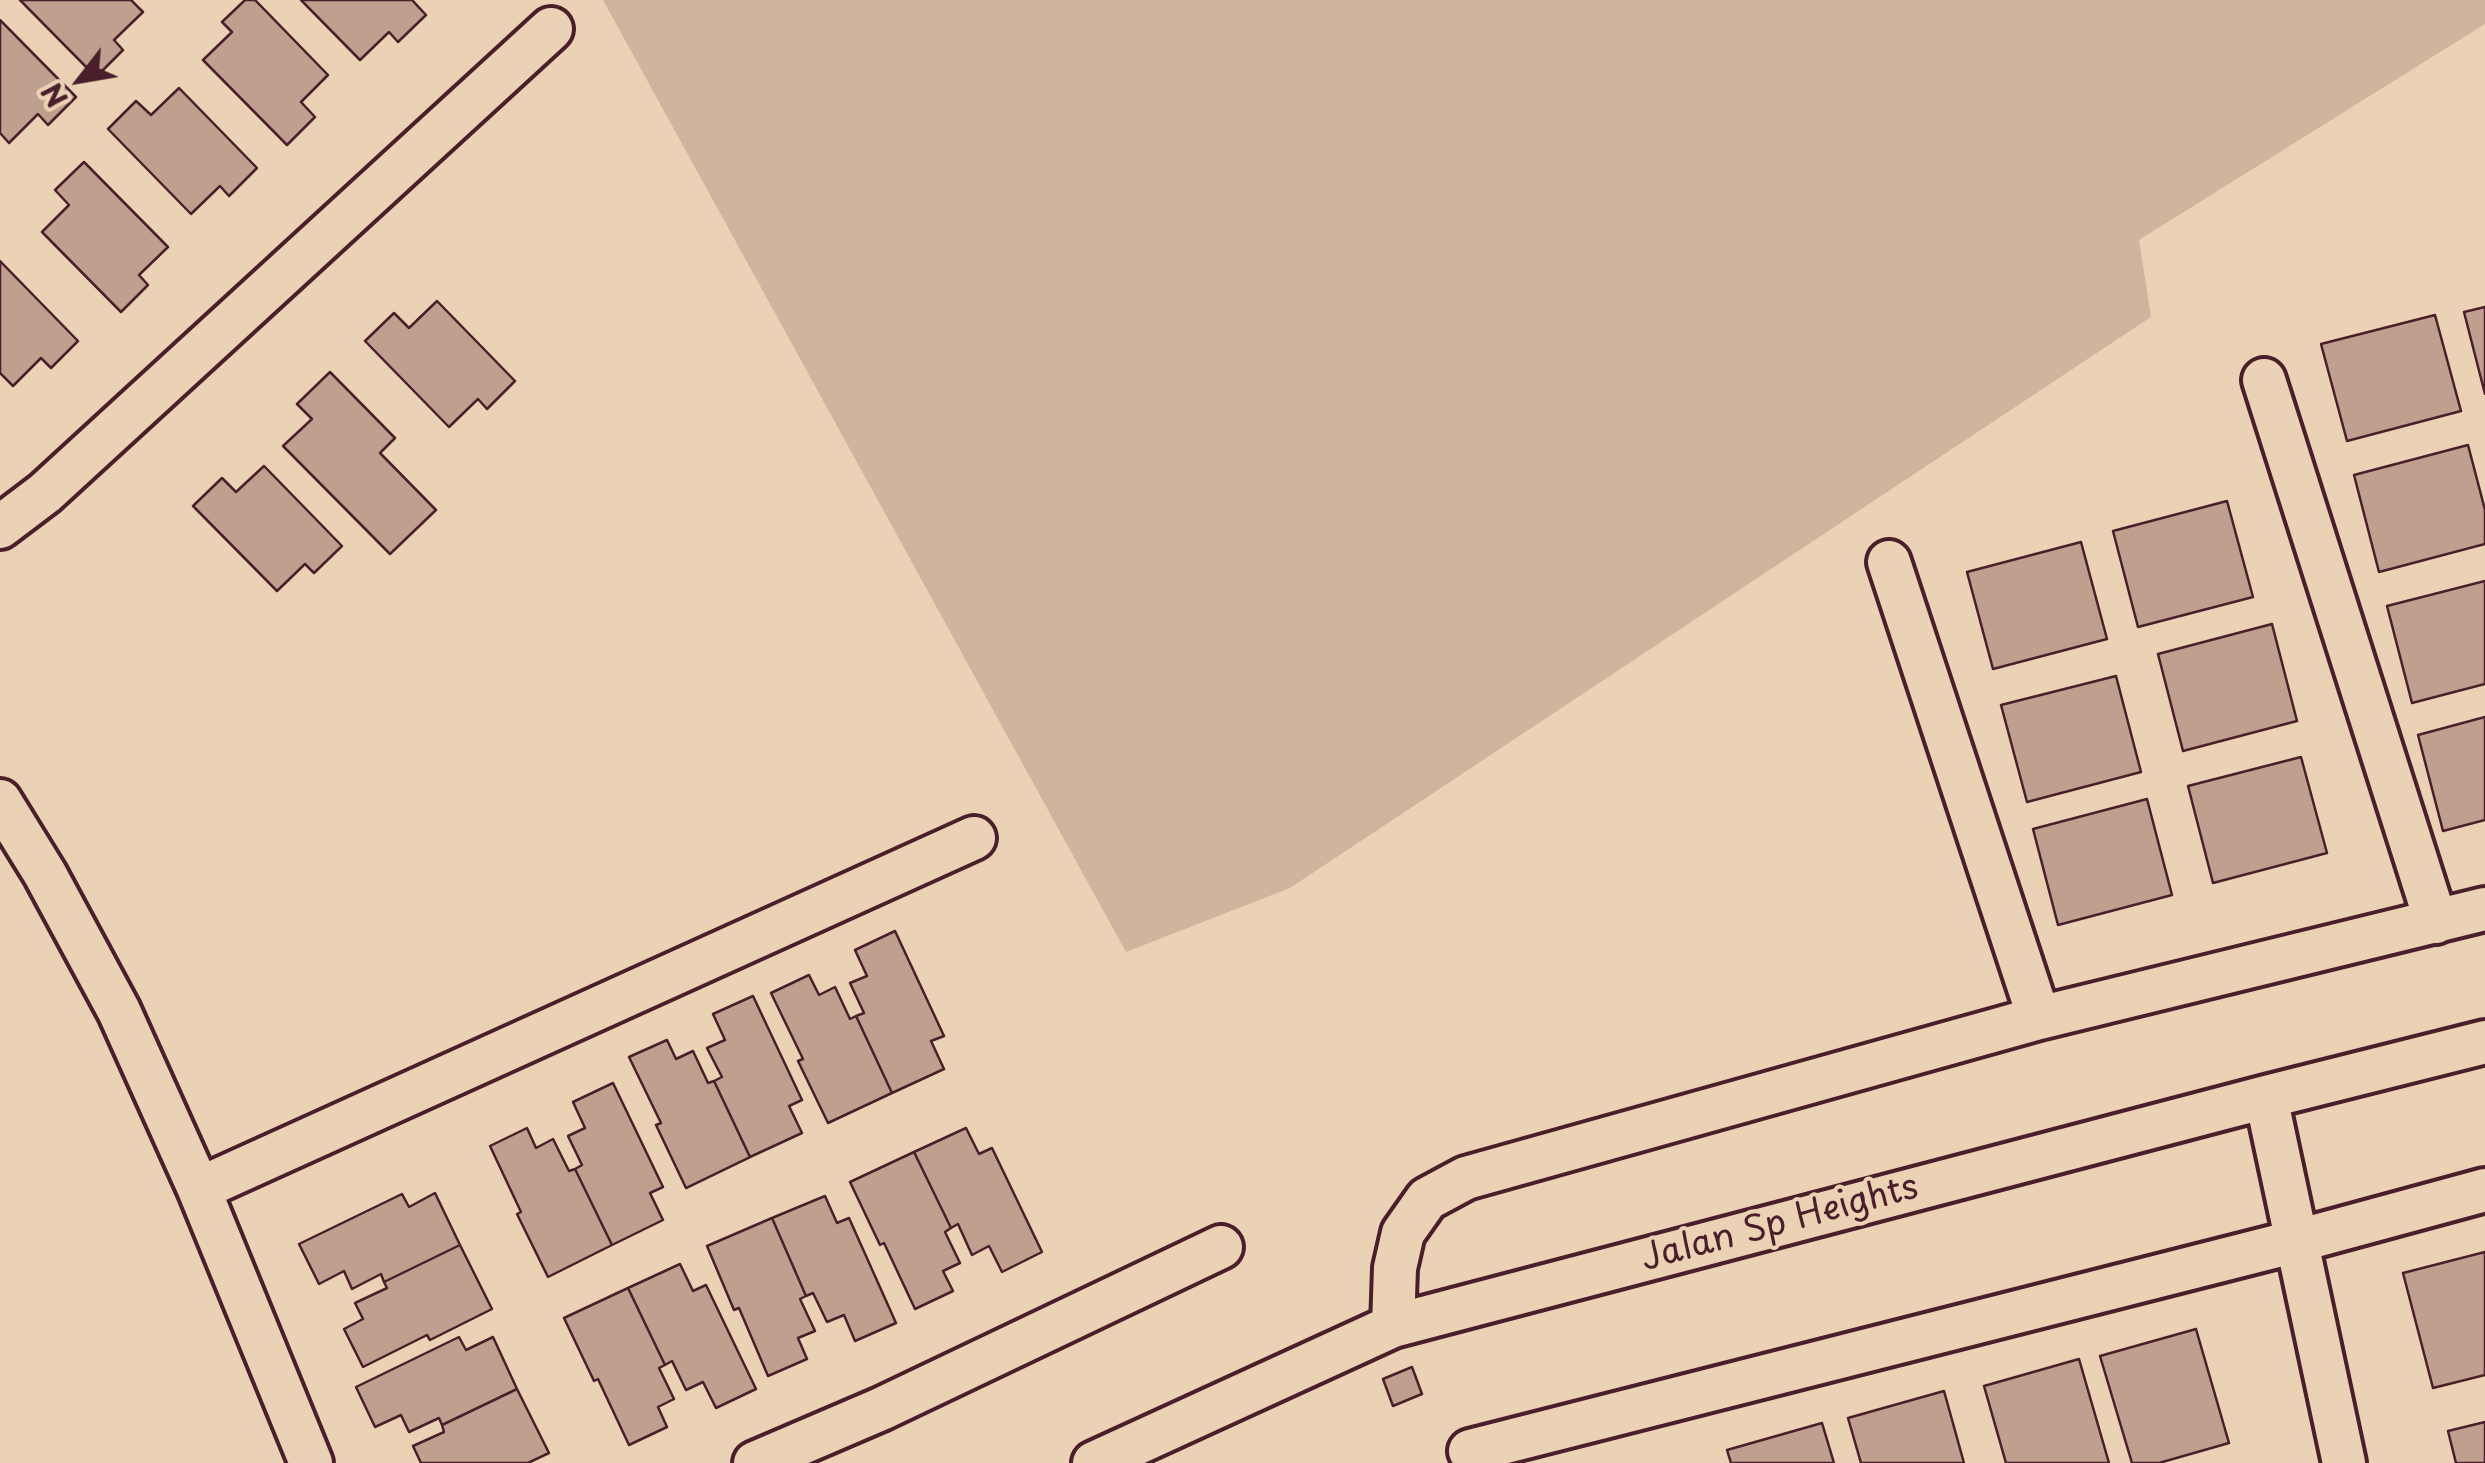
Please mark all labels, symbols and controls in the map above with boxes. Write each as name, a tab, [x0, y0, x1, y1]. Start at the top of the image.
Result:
north arrow	[30, 30, 130, 130]
text: N	[30, 75, 78, 116]
street label: Jalan Sp Heights	[1637, 1167, 1923, 1281]

